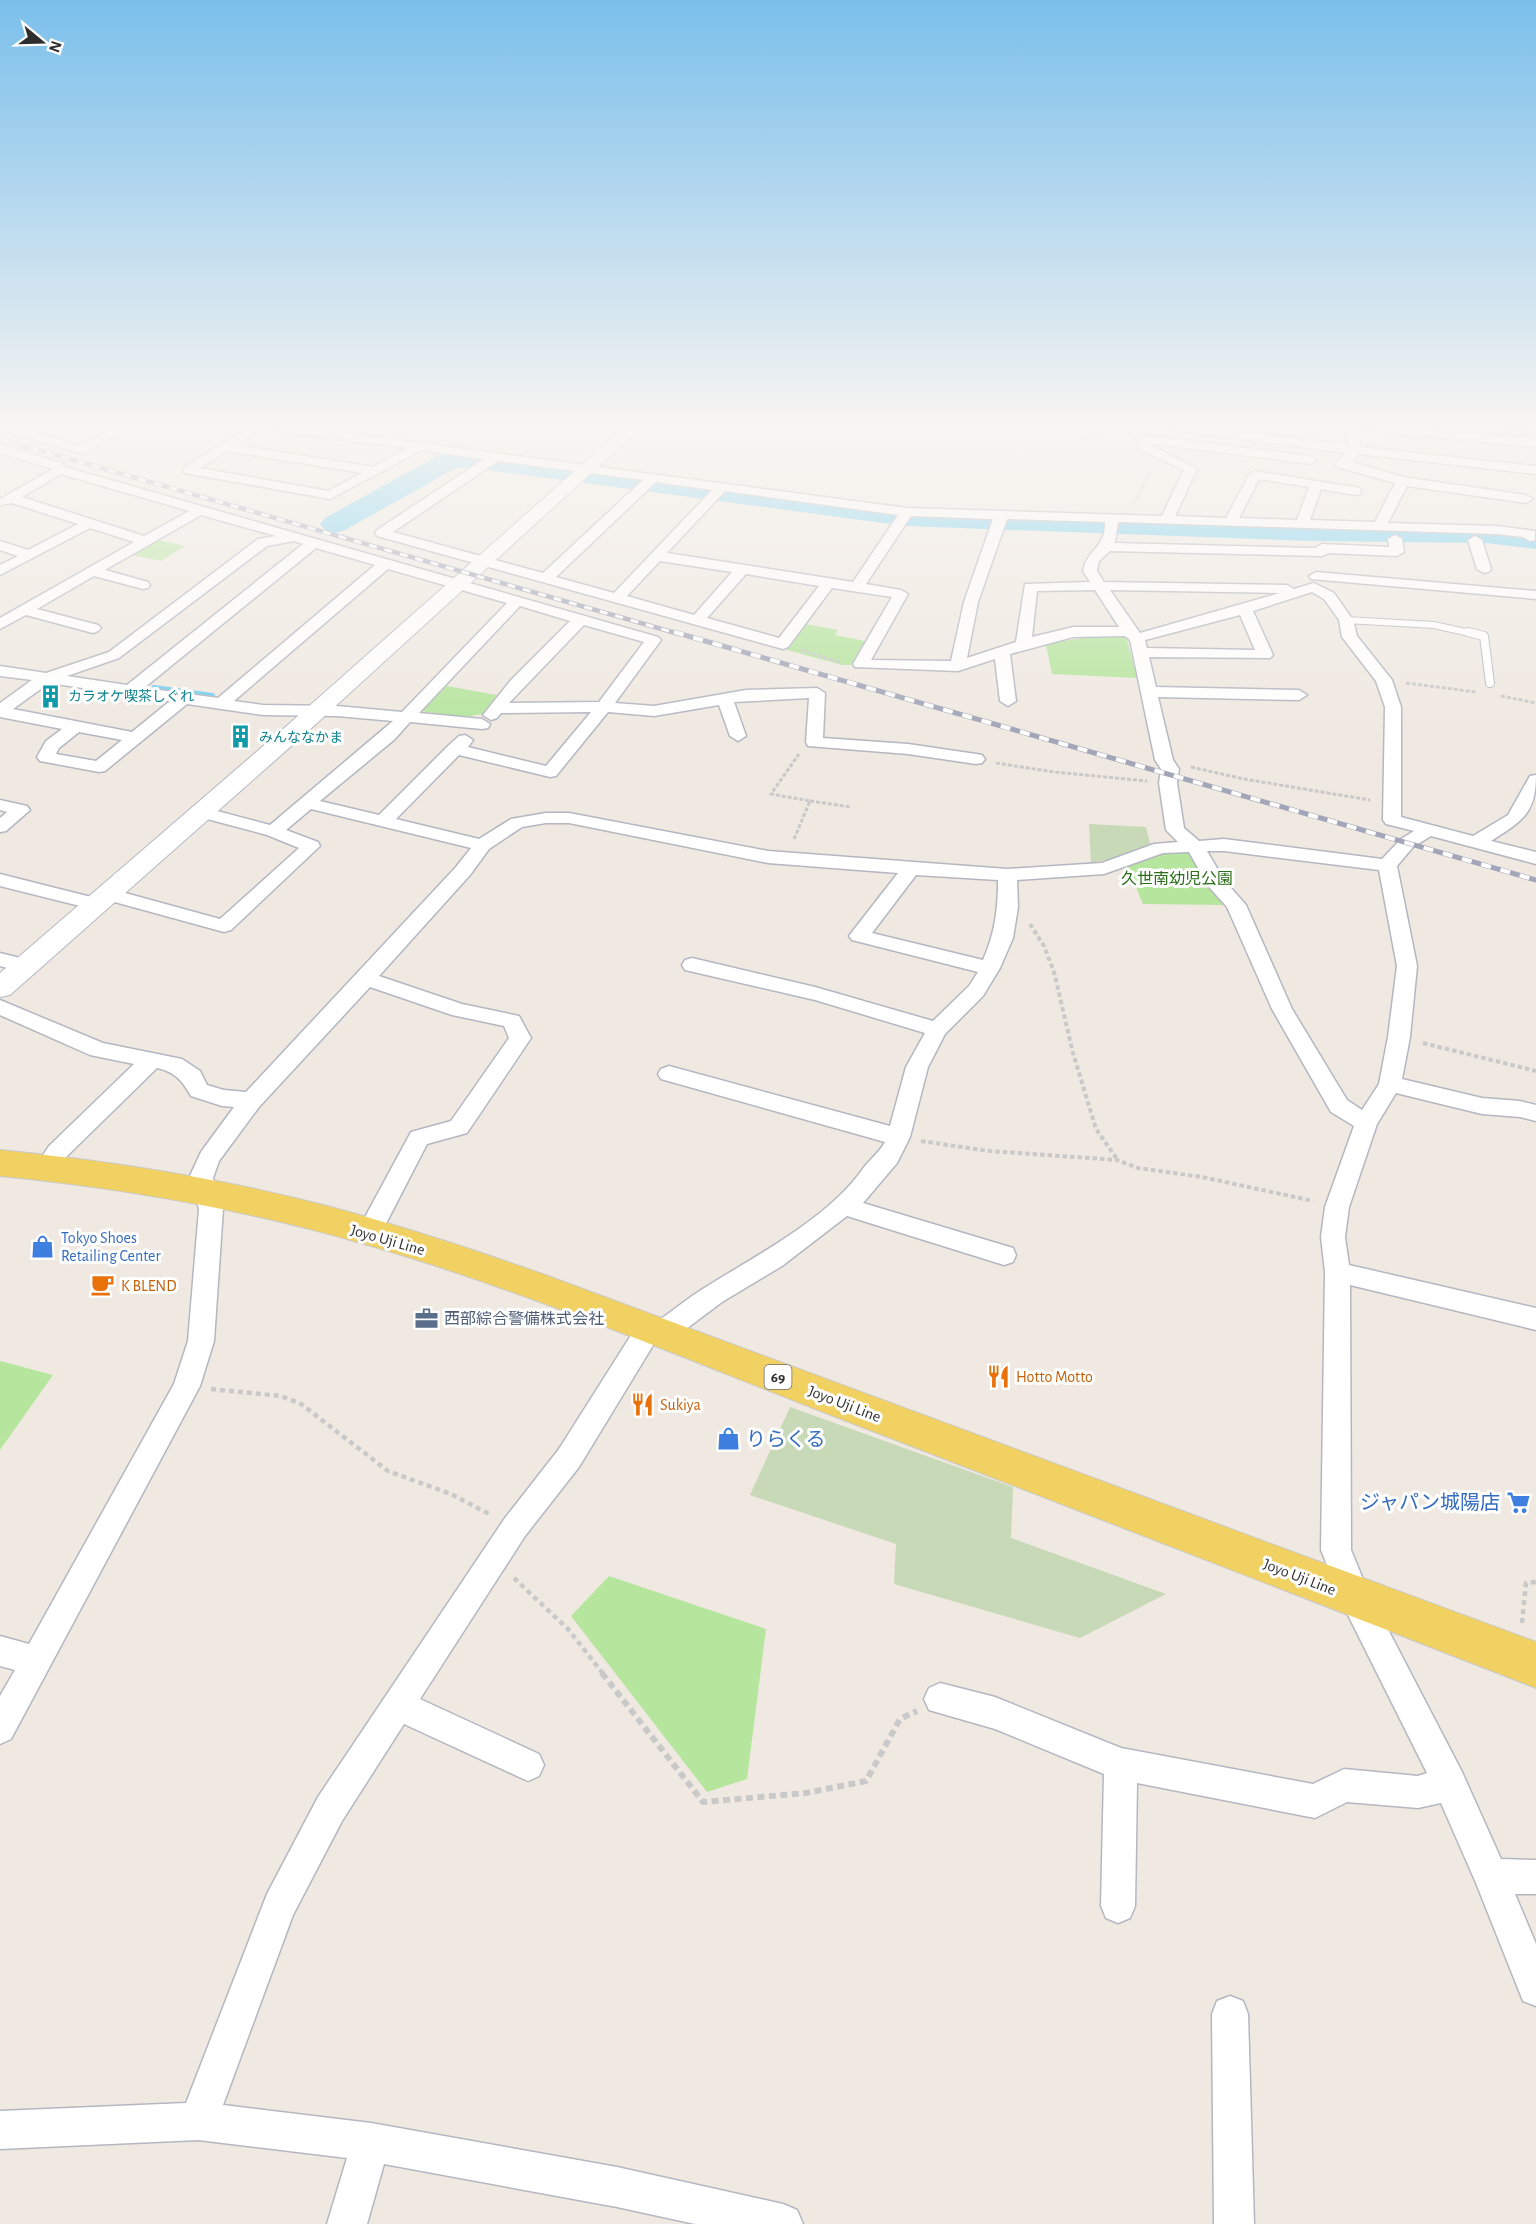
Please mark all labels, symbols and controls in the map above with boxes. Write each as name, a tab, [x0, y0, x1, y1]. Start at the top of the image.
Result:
north arrow	[12, 12, 72, 72]
text: N	[46, 39, 65, 54]
building icon: カラオケ喫茶しぐれ	[37, 683, 63, 709]
place label: カラオケ喫茶しぐれ	[68, 689, 194, 704]
building icon: みんななかま	[228, 724, 254, 750]
place label: みんななかま	[259, 730, 343, 745]
park label: 久世南幼児公園	[1121, 870, 1233, 887]
street label: Joyo Uji Line	[349, 1222, 427, 1259]
place label: Tokyo Shoes Retailing Center	[61, 1230, 161, 1264]
shop icon: Tokyo Shoes Retailing Center	[30, 1233, 56, 1259]
cafe icon: K BLEND	[90, 1272, 116, 1298]
place label: K BLEND	[121, 1278, 177, 1294]
office icon: 西部綜合警備株式会社	[413, 1305, 439, 1331]
place label: 西部綜合警備株式会社	[444, 1310, 604, 1327]
restaurant icon: Hotto Motto	[985, 1363, 1011, 1389]
road number: 69	[764, 1365, 792, 1389]
place label: Hotto Motto	[1016, 1369, 1093, 1385]
street label: Joyo Uji Line	[806, 1383, 883, 1426]
restaurant icon: Sukiya	[629, 1391, 655, 1417]
place label: Sukiya	[660, 1397, 701, 1414]
shop icon: りらくる	[715, 1426, 741, 1452]
place label: りらくる	[746, 1429, 826, 1450]
supermarket icon: ジャパン城陽店	[1505, 1489, 1531, 1515]
place label: ジャパン城陽店	[1360, 1491, 1500, 1513]
street label: Joyo Uji Line	[1261, 1556, 1338, 1599]

